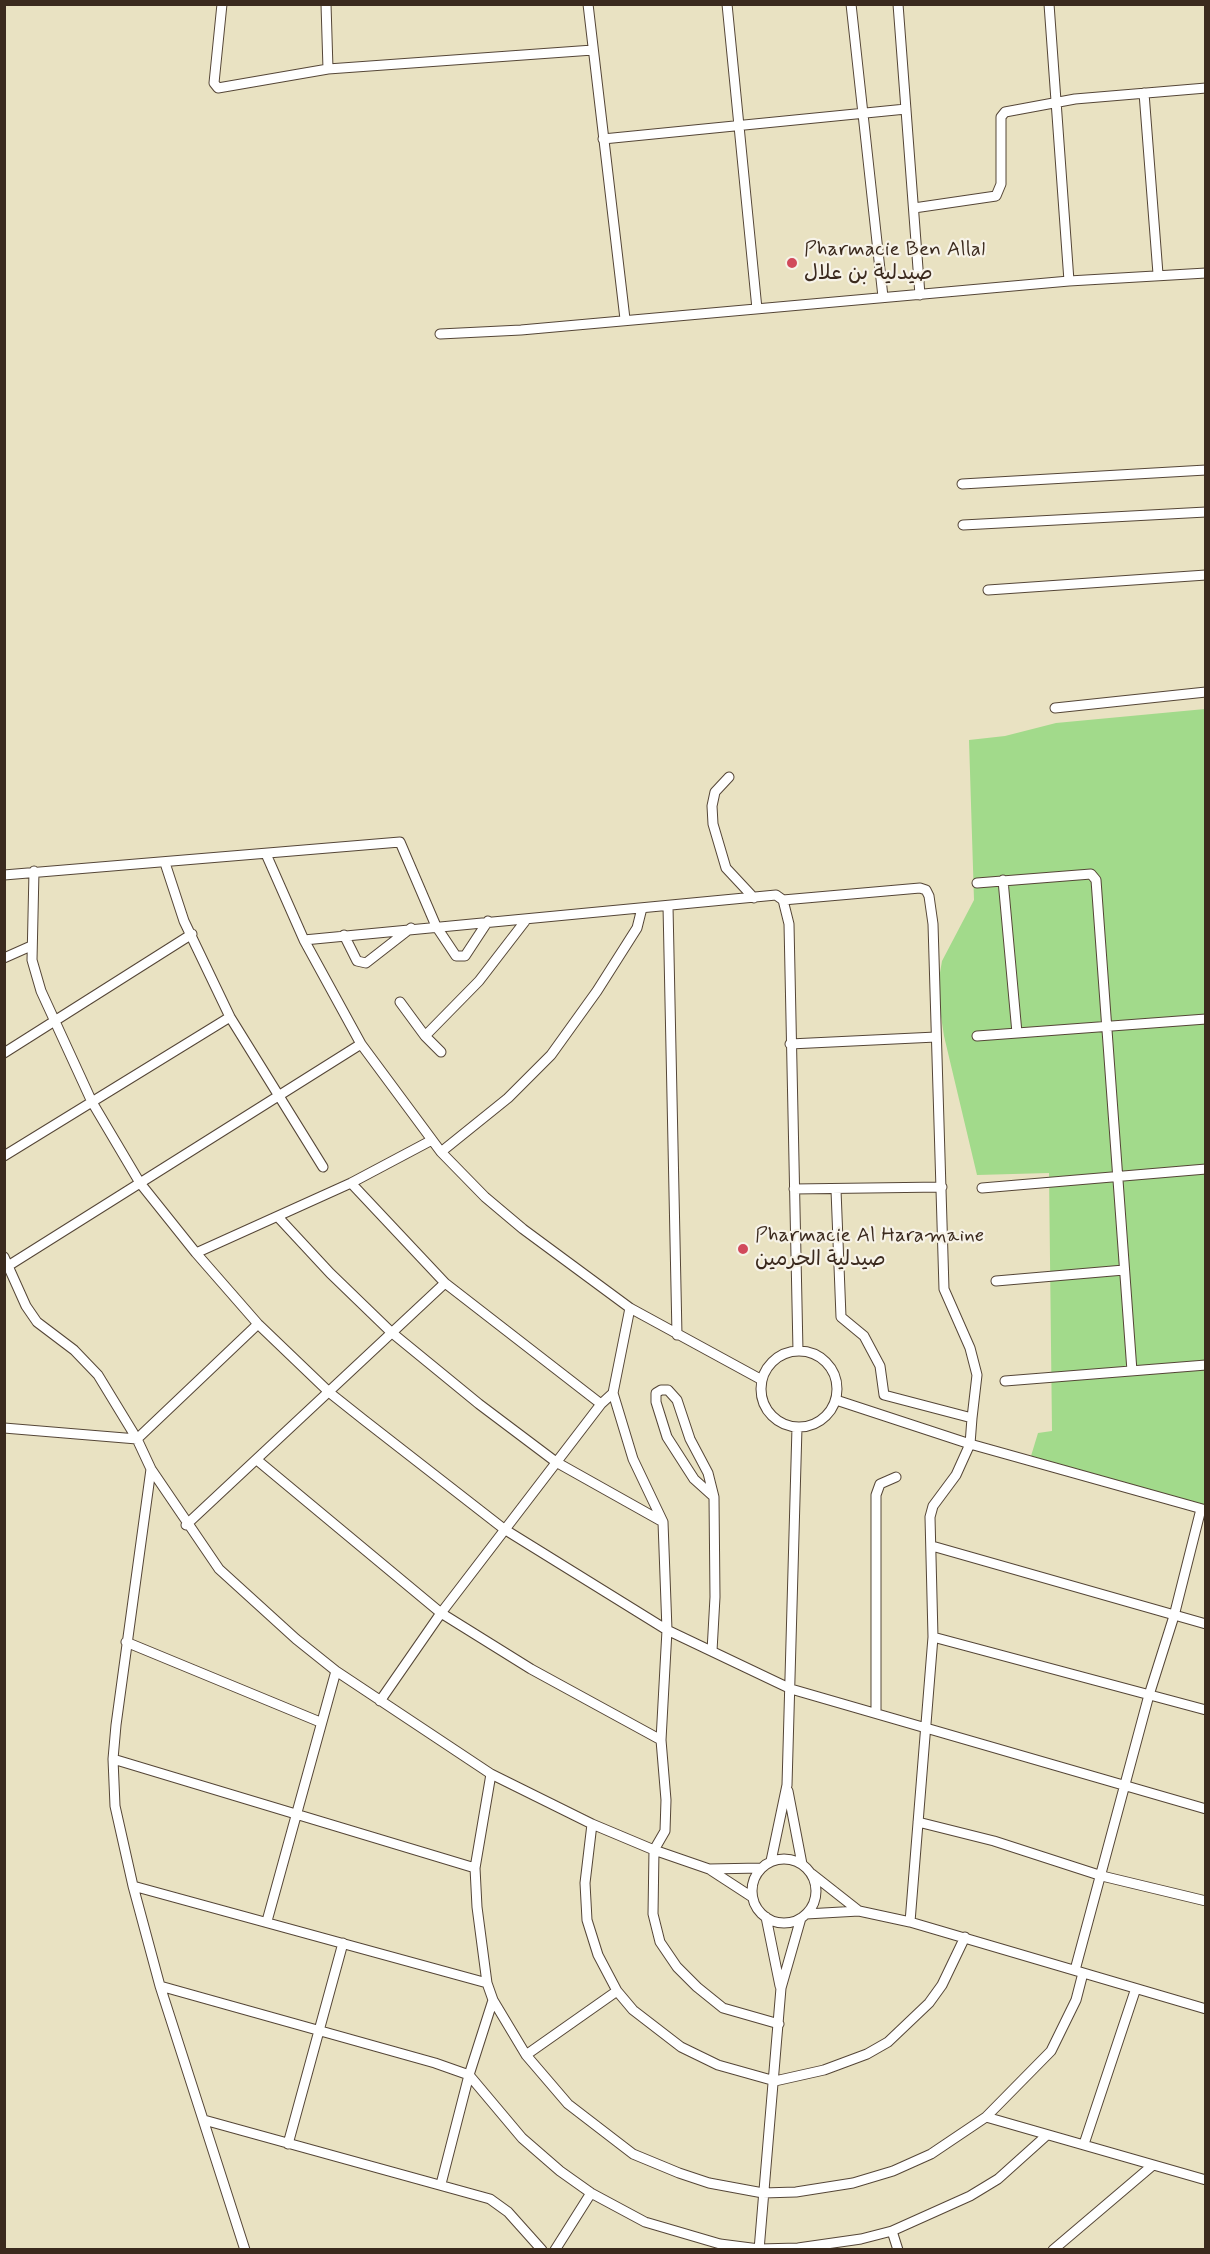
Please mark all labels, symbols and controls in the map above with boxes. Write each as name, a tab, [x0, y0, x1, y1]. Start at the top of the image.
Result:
place label: Pharmacie Ben Allal صيدلية بن علال	[804, 238, 985, 288]
marker: Pharmacie Ben Allal صيدلية بن علال	[785, 256, 799, 270]
place label: Pharmacie Al Haramaine صيدلية الحرمين	[755, 1224, 984, 1274]
marker: Pharmacie Al Haramaine صيدلية الحرمين	[736, 1242, 750, 1256]

